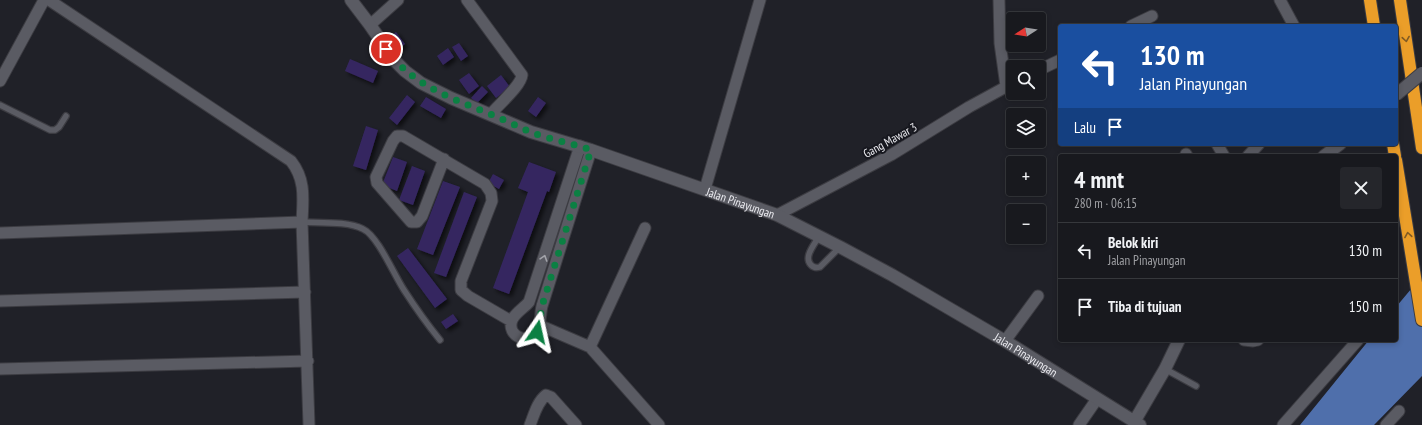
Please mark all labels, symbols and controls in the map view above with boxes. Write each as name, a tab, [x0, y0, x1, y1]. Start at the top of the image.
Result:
north arrow	[1006, 12, 1046, 52]
map controls	[1006, 12, 1046, 244]
pin	[369, 32, 403, 66]
one-way arrow	[1401, 35, 1410, 42]
text: 130 m	[1140, 36, 1204, 73]
icon: arrive	[375, 38, 397, 60]
icon: left	[1074, 40, 1126, 92]
button: search	[1006, 60, 1046, 100]
text: Jalan Pinayungan	[1140, 72, 1247, 95]
button: layers	[1006, 108, 1046, 148]
icon: arrive	[1104, 116, 1126, 138]
text: Lalu	[1074, 118, 1096, 137]
street label: Gang Mawar 3	[860, 119, 920, 161]
button: +	[1006, 156, 1046, 196]
text: 4 mnt	[1074, 164, 1124, 195]
button: close	[1340, 167, 1382, 209]
street label: Jalan Pinayungan	[703, 183, 777, 221]
text: 280 m · 06:15	[1074, 195, 1137, 212]
button: −	[1006, 204, 1046, 244]
one-way arrow	[1404, 232, 1413, 238]
text: Belok kiri	[1108, 233, 1158, 252]
icon: left	[1074, 240, 1096, 262]
text: 130 m	[1349, 241, 1382, 260]
text: Jalan Pinayungan	[1108, 252, 1185, 269]
one-way arrow	[539, 255, 548, 262]
icon: arrive	[1074, 296, 1096, 318]
text: Tiba di tujuan	[1108, 297, 1182, 316]
text: 150 m	[1349, 297, 1382, 316]
position arrow	[516, 311, 558, 353]
street label: Jalan Pinayungan	[991, 329, 1060, 379]

